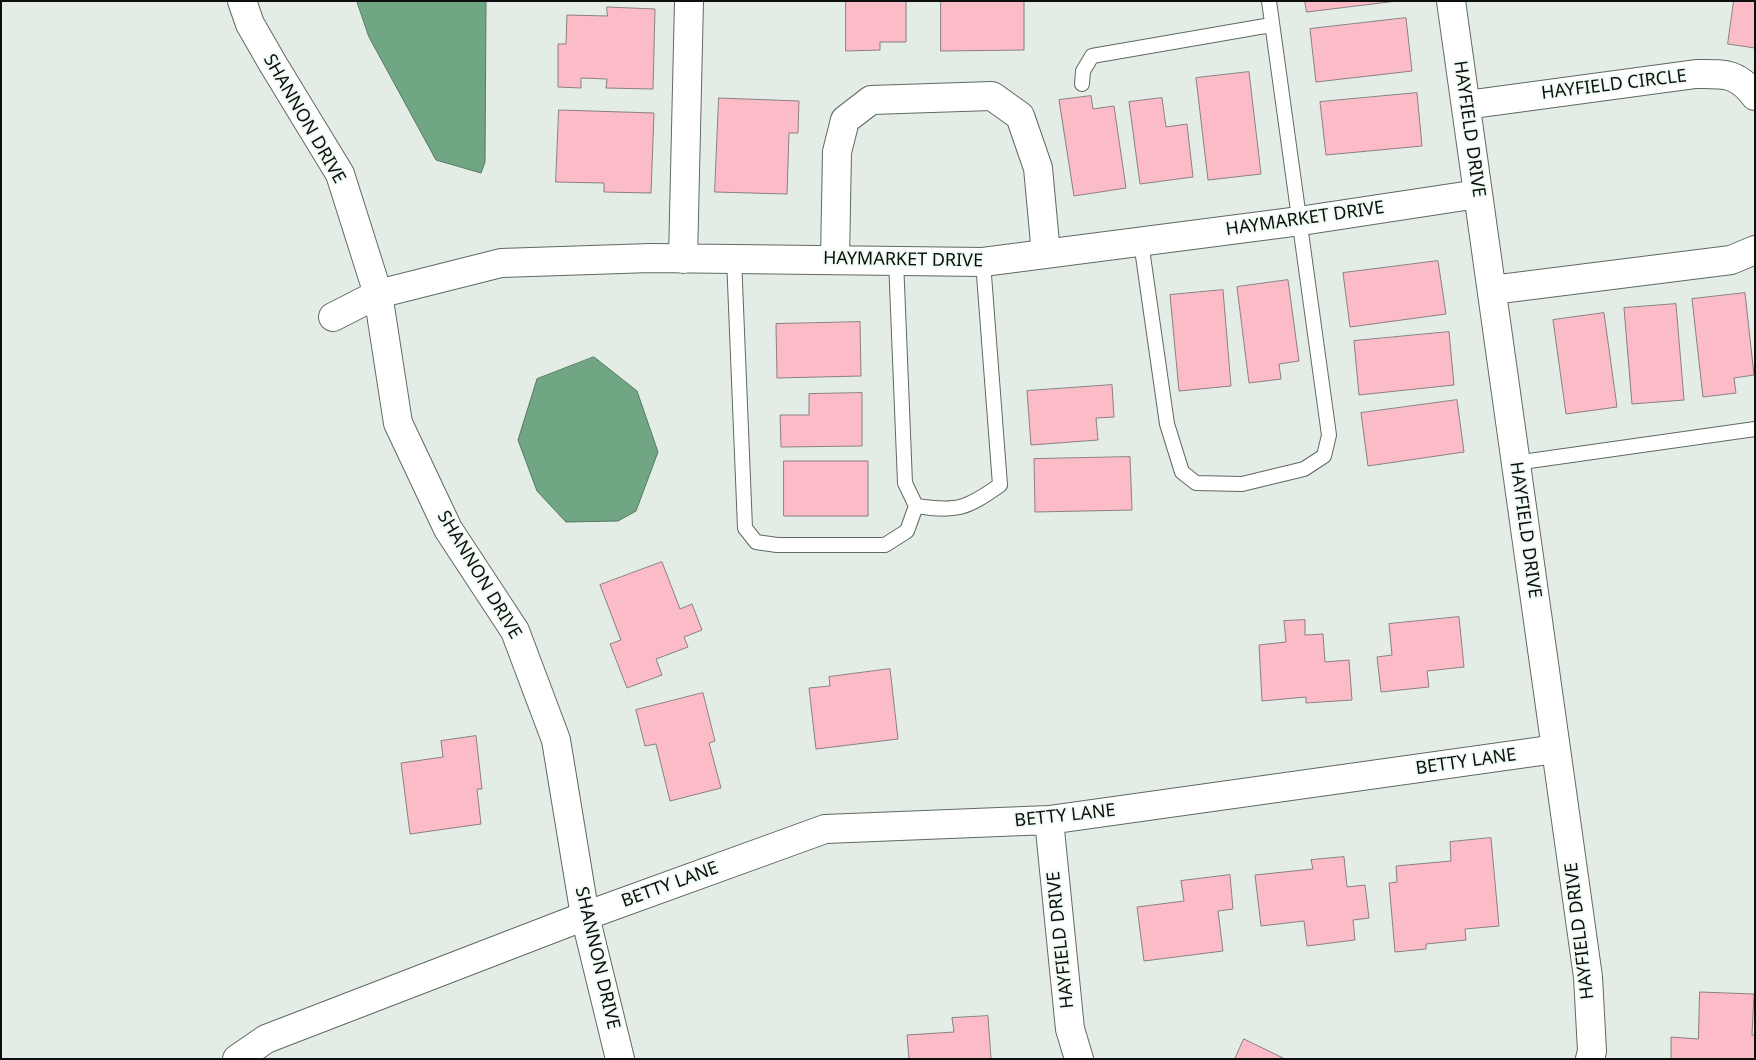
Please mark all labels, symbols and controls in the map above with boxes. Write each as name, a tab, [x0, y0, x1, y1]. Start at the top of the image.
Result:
street label: SHANNON DRIVE	[258, 50, 350, 188]
street label: HAYFIELD DRIVE	[1449, 59, 1489, 199]
street label: HAYFIELD CIRCLE	[1540, 65, 1688, 105]
street label: HAYMARKET DRIVE	[1224, 197, 1386, 241]
street label: HAYMARKET DRIVE	[823, 248, 983, 272]
street label: HAYFIELD DRIVE	[1505, 460, 1545, 600]
street label: SHANNON DRIVE	[432, 507, 526, 643]
street label: BETTY LANE	[1414, 744, 1518, 780]
street label: BETTY LANE	[1013, 800, 1117, 832]
street label: BETTY LANE	[619, 857, 721, 913]
street label: HAYFIELD DRIVE	[1561, 861, 1599, 1001]
street label: HAYFIELD DRIVE	[1043, 870, 1079, 1010]
street label: SHANNON DRIVE	[570, 885, 624, 1031]

